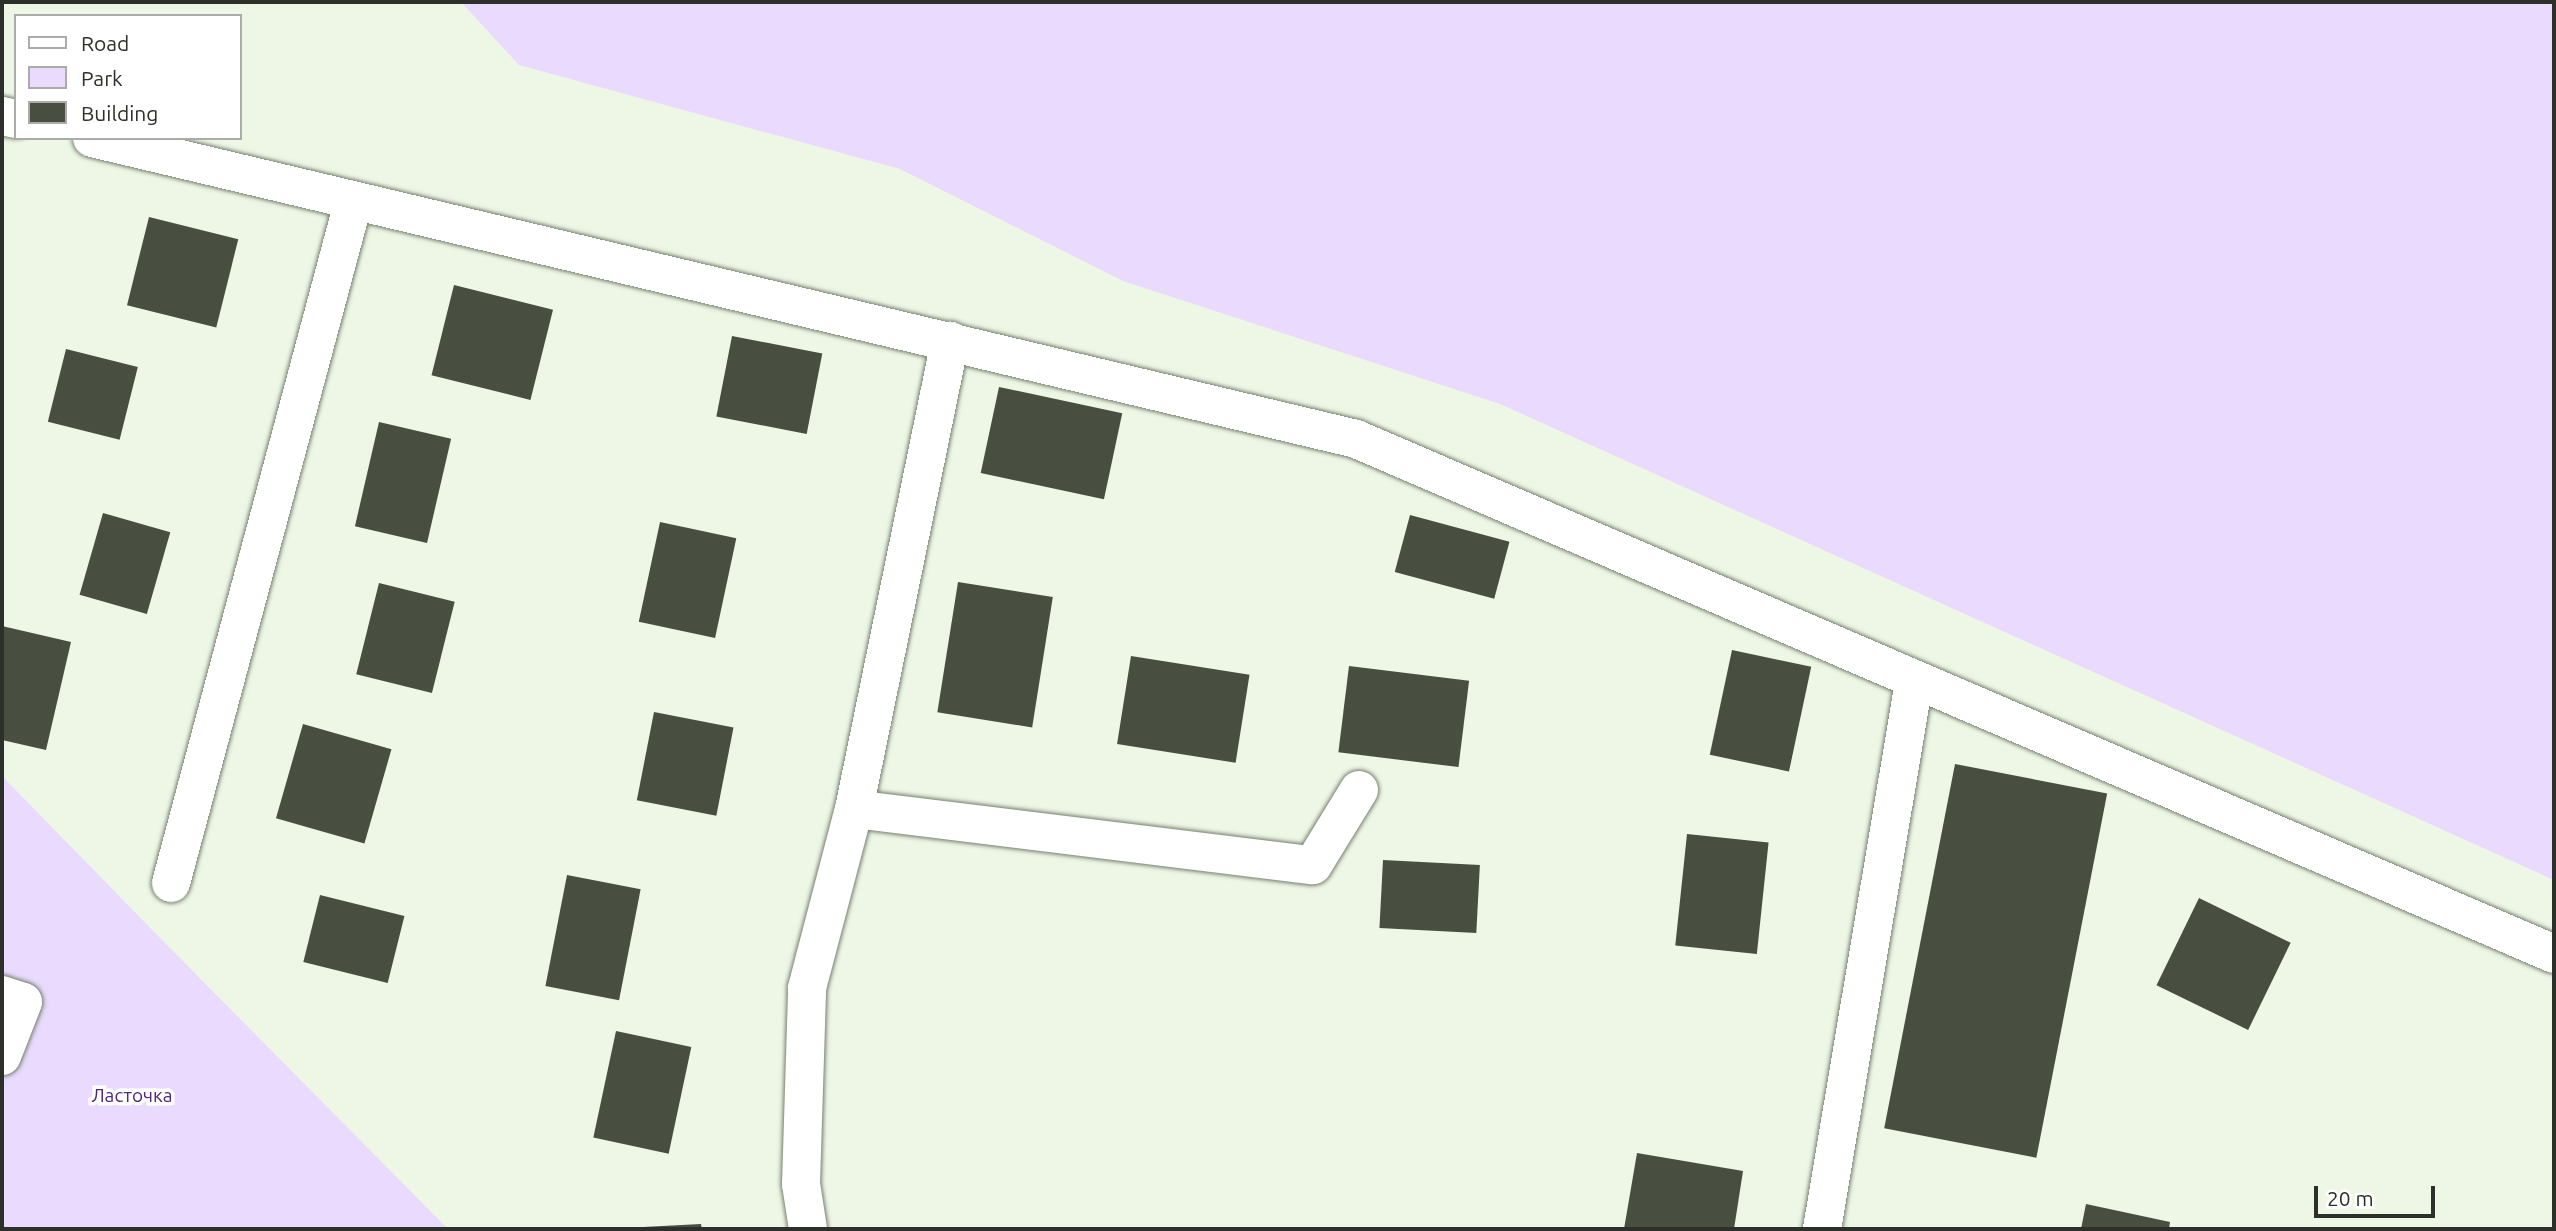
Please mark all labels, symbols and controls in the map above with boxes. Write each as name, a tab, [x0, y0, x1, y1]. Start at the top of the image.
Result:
legend	[14, 14, 242, 140]
text: Road	[81, 31, 129, 55]
text: Park	[81, 66, 123, 90]
text: Building	[81, 101, 158, 125]
park label: Ласточка	[91, 1085, 173, 1107]
scale bar	[2318, 1172, 2439, 1216]
text: 20 m	[2327, 1186, 2374, 1210]

